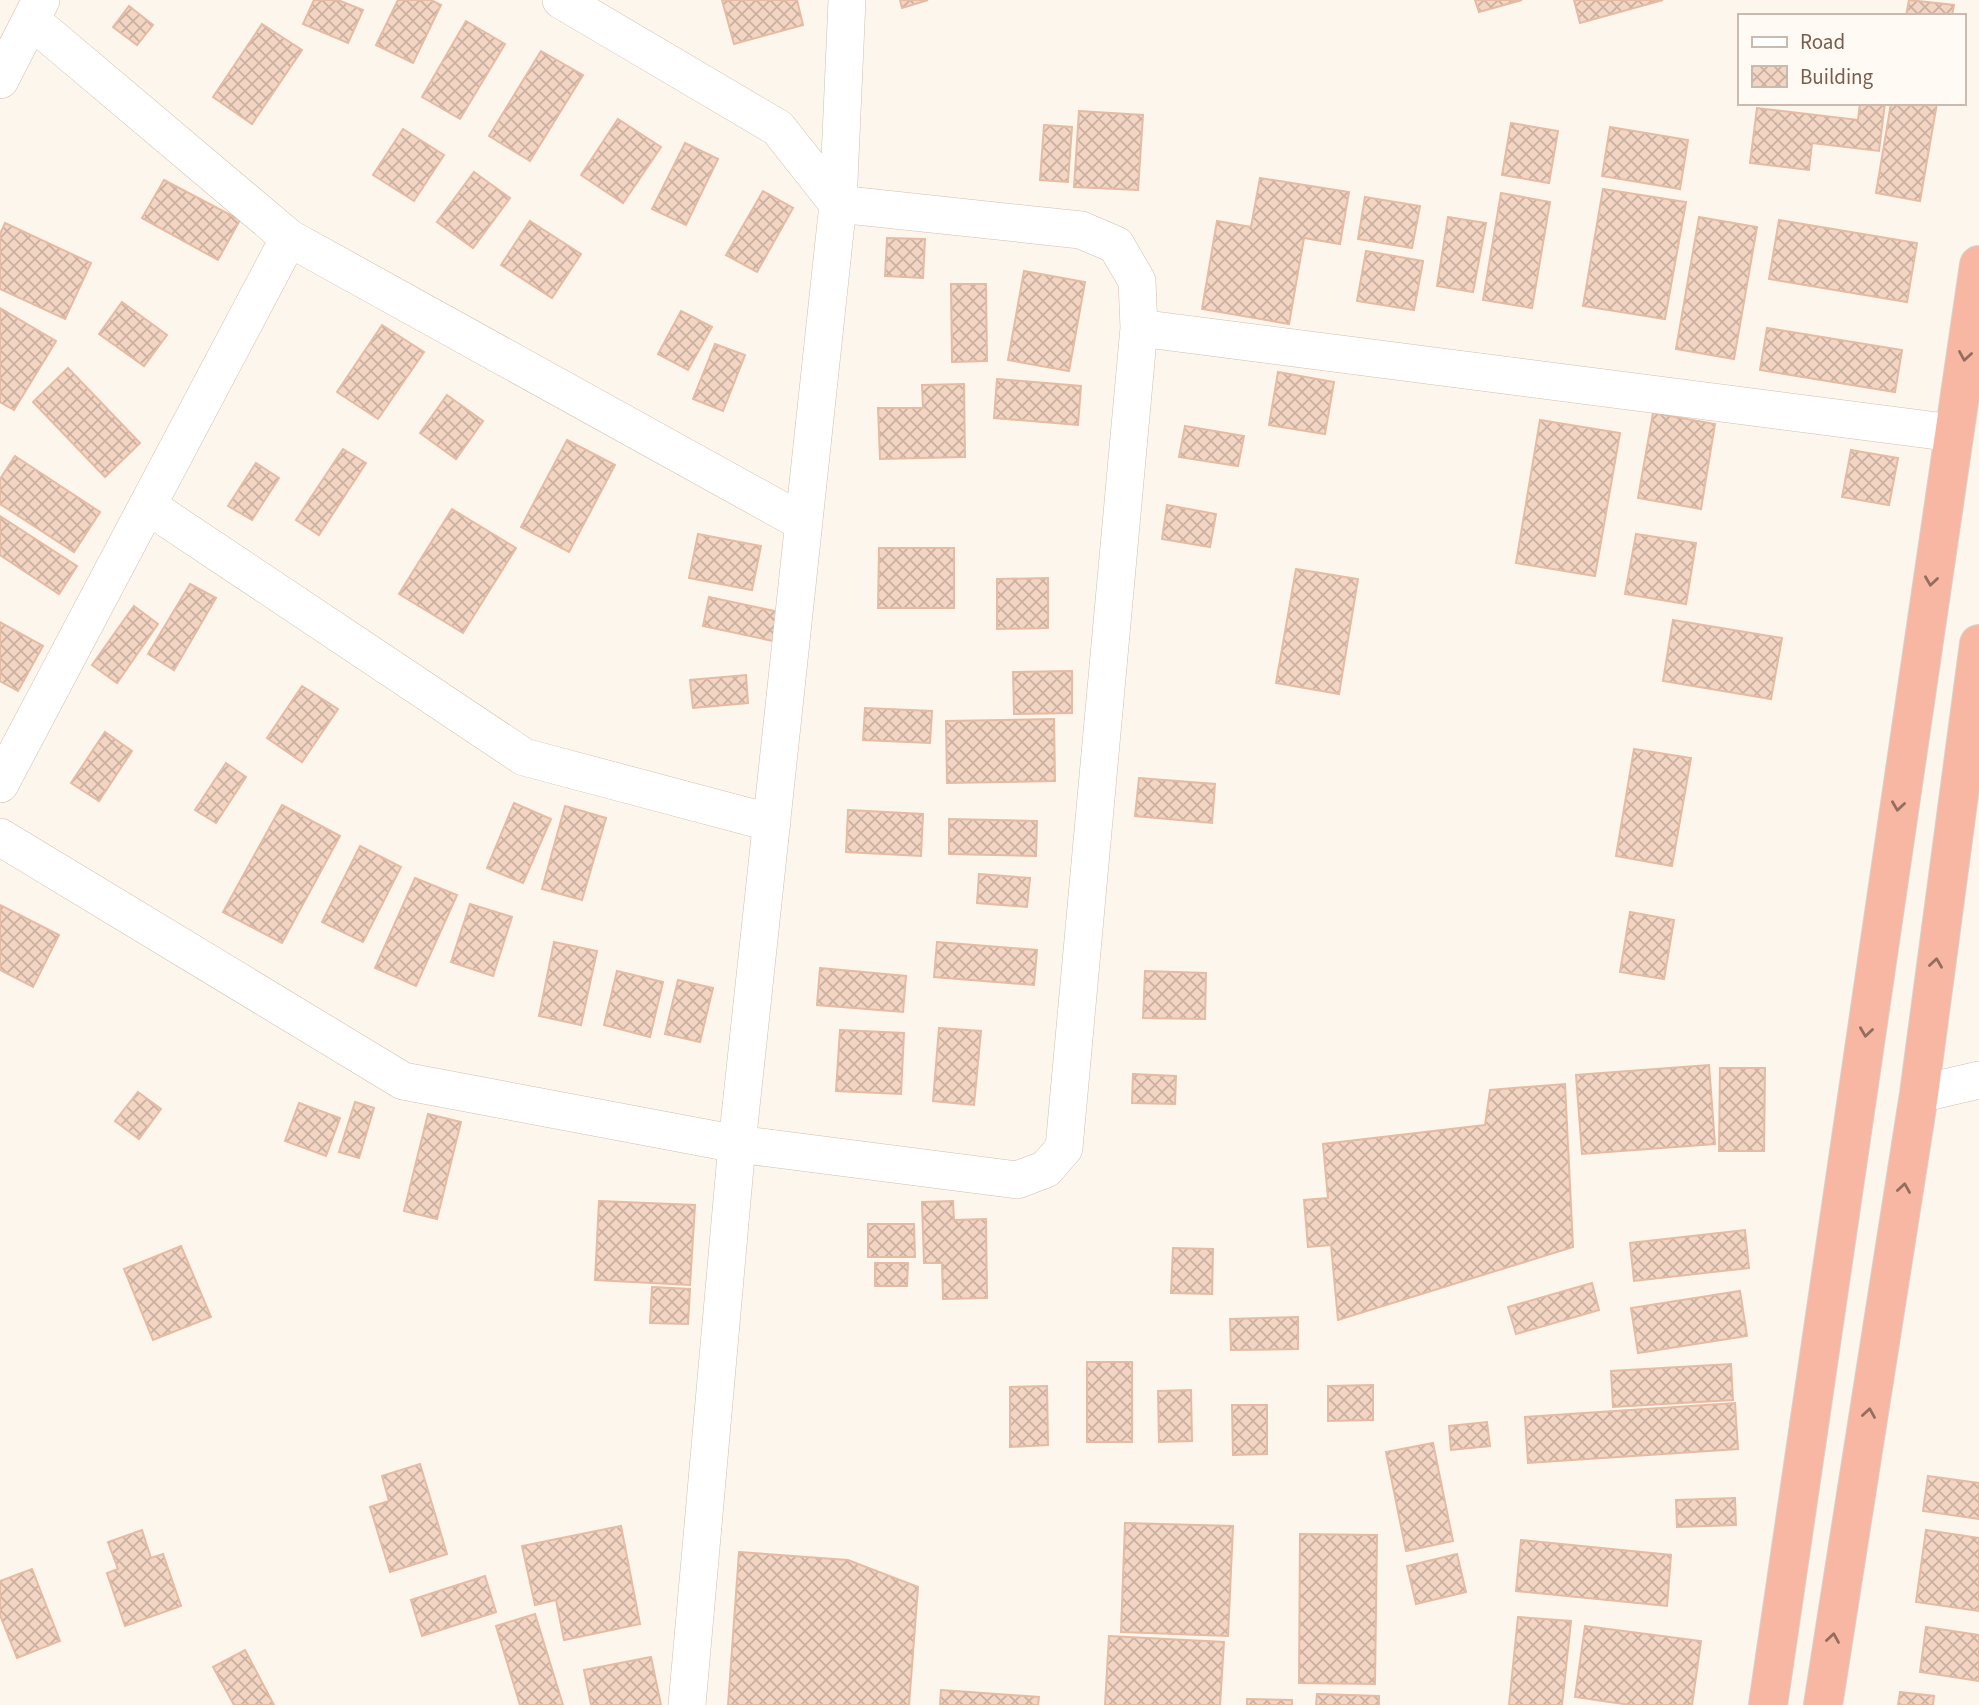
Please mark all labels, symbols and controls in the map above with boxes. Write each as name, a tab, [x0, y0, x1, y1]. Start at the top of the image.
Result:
legend	[1738, 14, 1965, 105]
text: Road	[1800, 27, 1845, 57]
text: Building	[1800, 62, 1874, 92]
one-way arrow	[1958, 350, 1973, 362]
one-way arrow	[1924, 575, 1939, 587]
one-way arrow	[1891, 801, 1906, 812]
one-way arrow	[1929, 957, 1944, 969]
one-way arrow	[1858, 1026, 1873, 1037]
one-way arrow	[1896, 1182, 1911, 1194]
one-way arrow	[1861, 1407, 1876, 1419]
one-way arrow	[1825, 1632, 1840, 1643]

